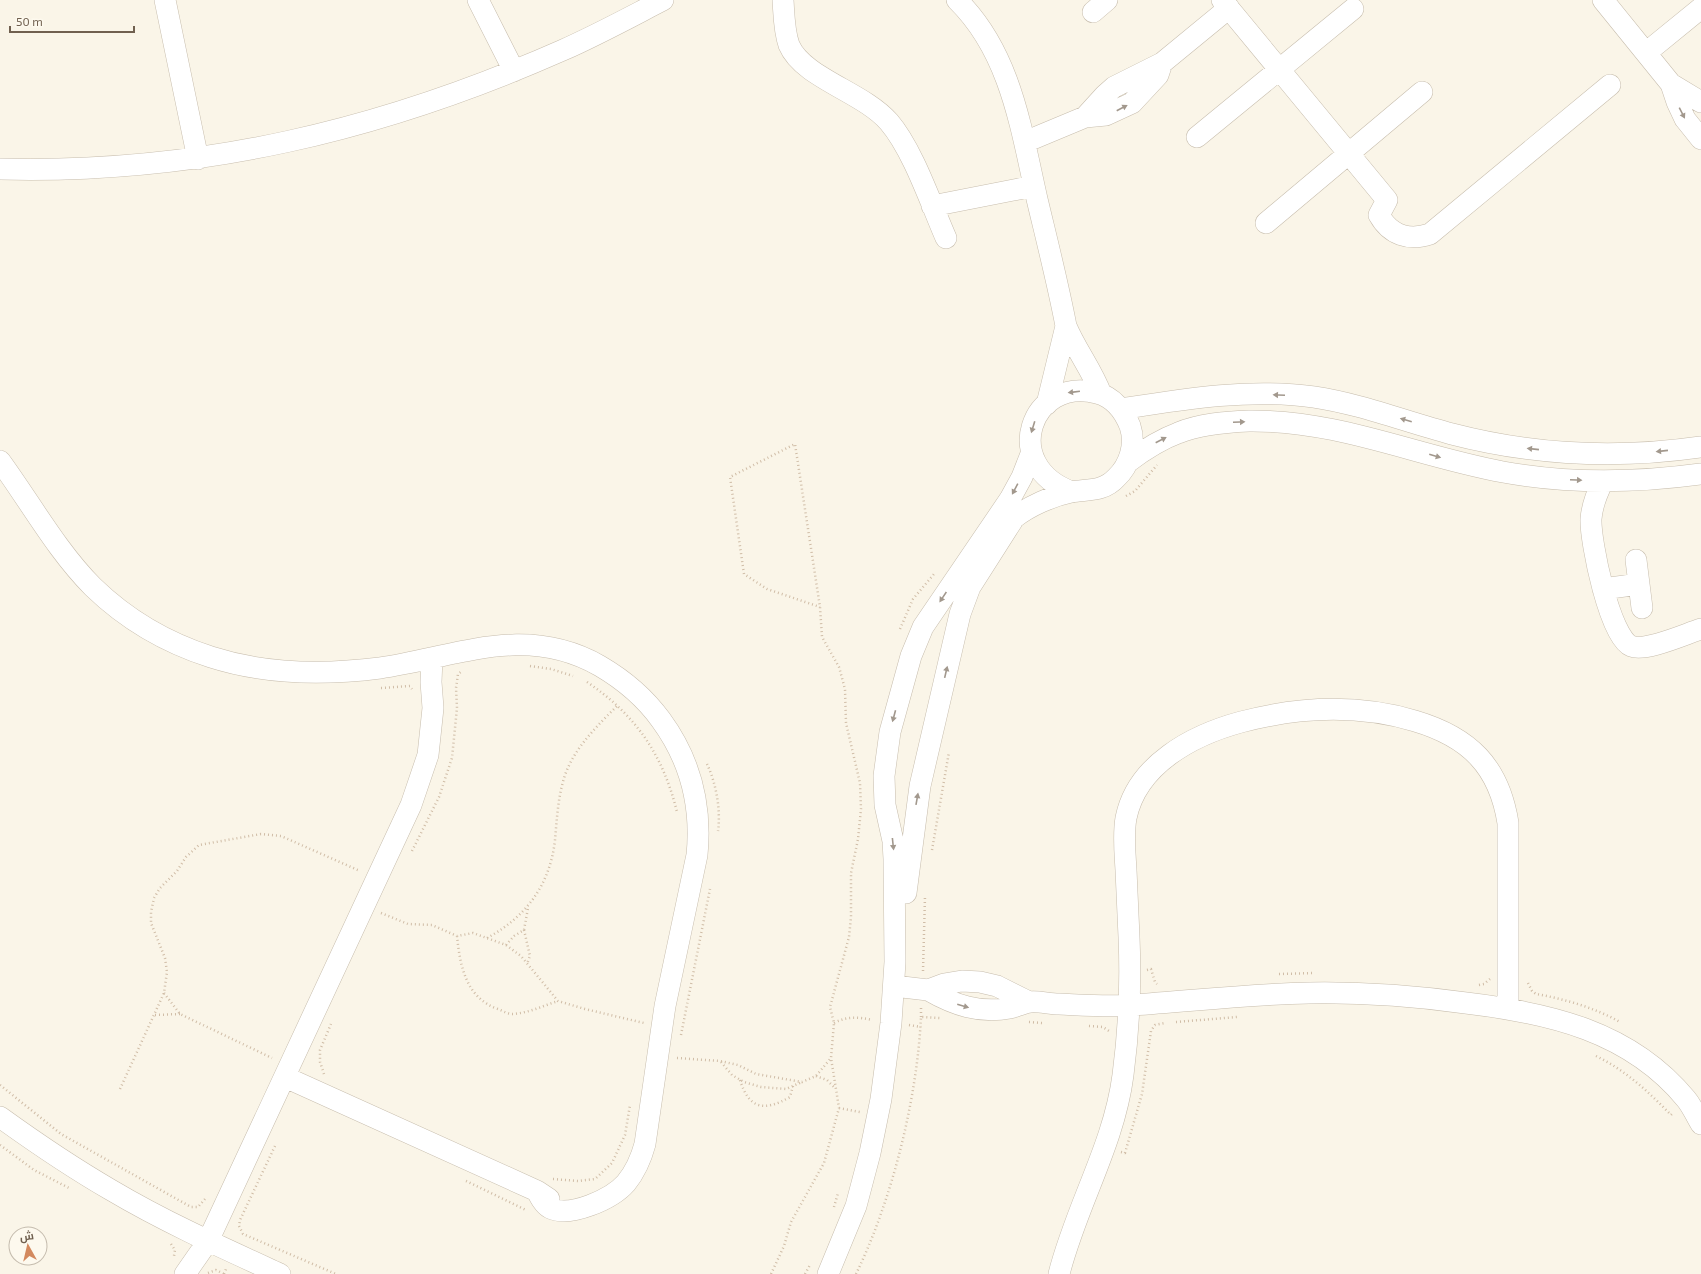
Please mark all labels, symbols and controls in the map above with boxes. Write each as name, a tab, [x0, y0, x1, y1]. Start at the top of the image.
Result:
scale bar	[10, 8, 134, 34]
text: 50 m	[16, 14, 43, 28]
one-way arrow	[1117, 105, 1128, 111]
one-way arrow	[1679, 107, 1686, 119]
one-way arrow	[1068, 388, 1080, 395]
one-way arrow	[1273, 391, 1285, 398]
one-way arrow	[1400, 417, 1412, 423]
one-way arrow	[1233, 418, 1245, 425]
one-way arrow	[1030, 421, 1036, 433]
one-way arrow	[1155, 437, 1167, 443]
one-way arrow	[1527, 446, 1539, 452]
one-way arrow	[1656, 448, 1668, 454]
one-way arrow	[1429, 453, 1441, 459]
one-way arrow	[1570, 477, 1582, 484]
one-way arrow	[1012, 484, 1019, 495]
one-way arrow	[939, 592, 947, 603]
one-way arrow	[943, 666, 949, 678]
one-way arrow	[891, 711, 897, 723]
one-way arrow	[915, 793, 921, 805]
one-way arrow	[890, 838, 896, 850]
one-way arrow	[957, 1003, 969, 1009]
north arrow	[8, 1226, 48, 1266]
text: ش	[19, 1228, 35, 1244]

